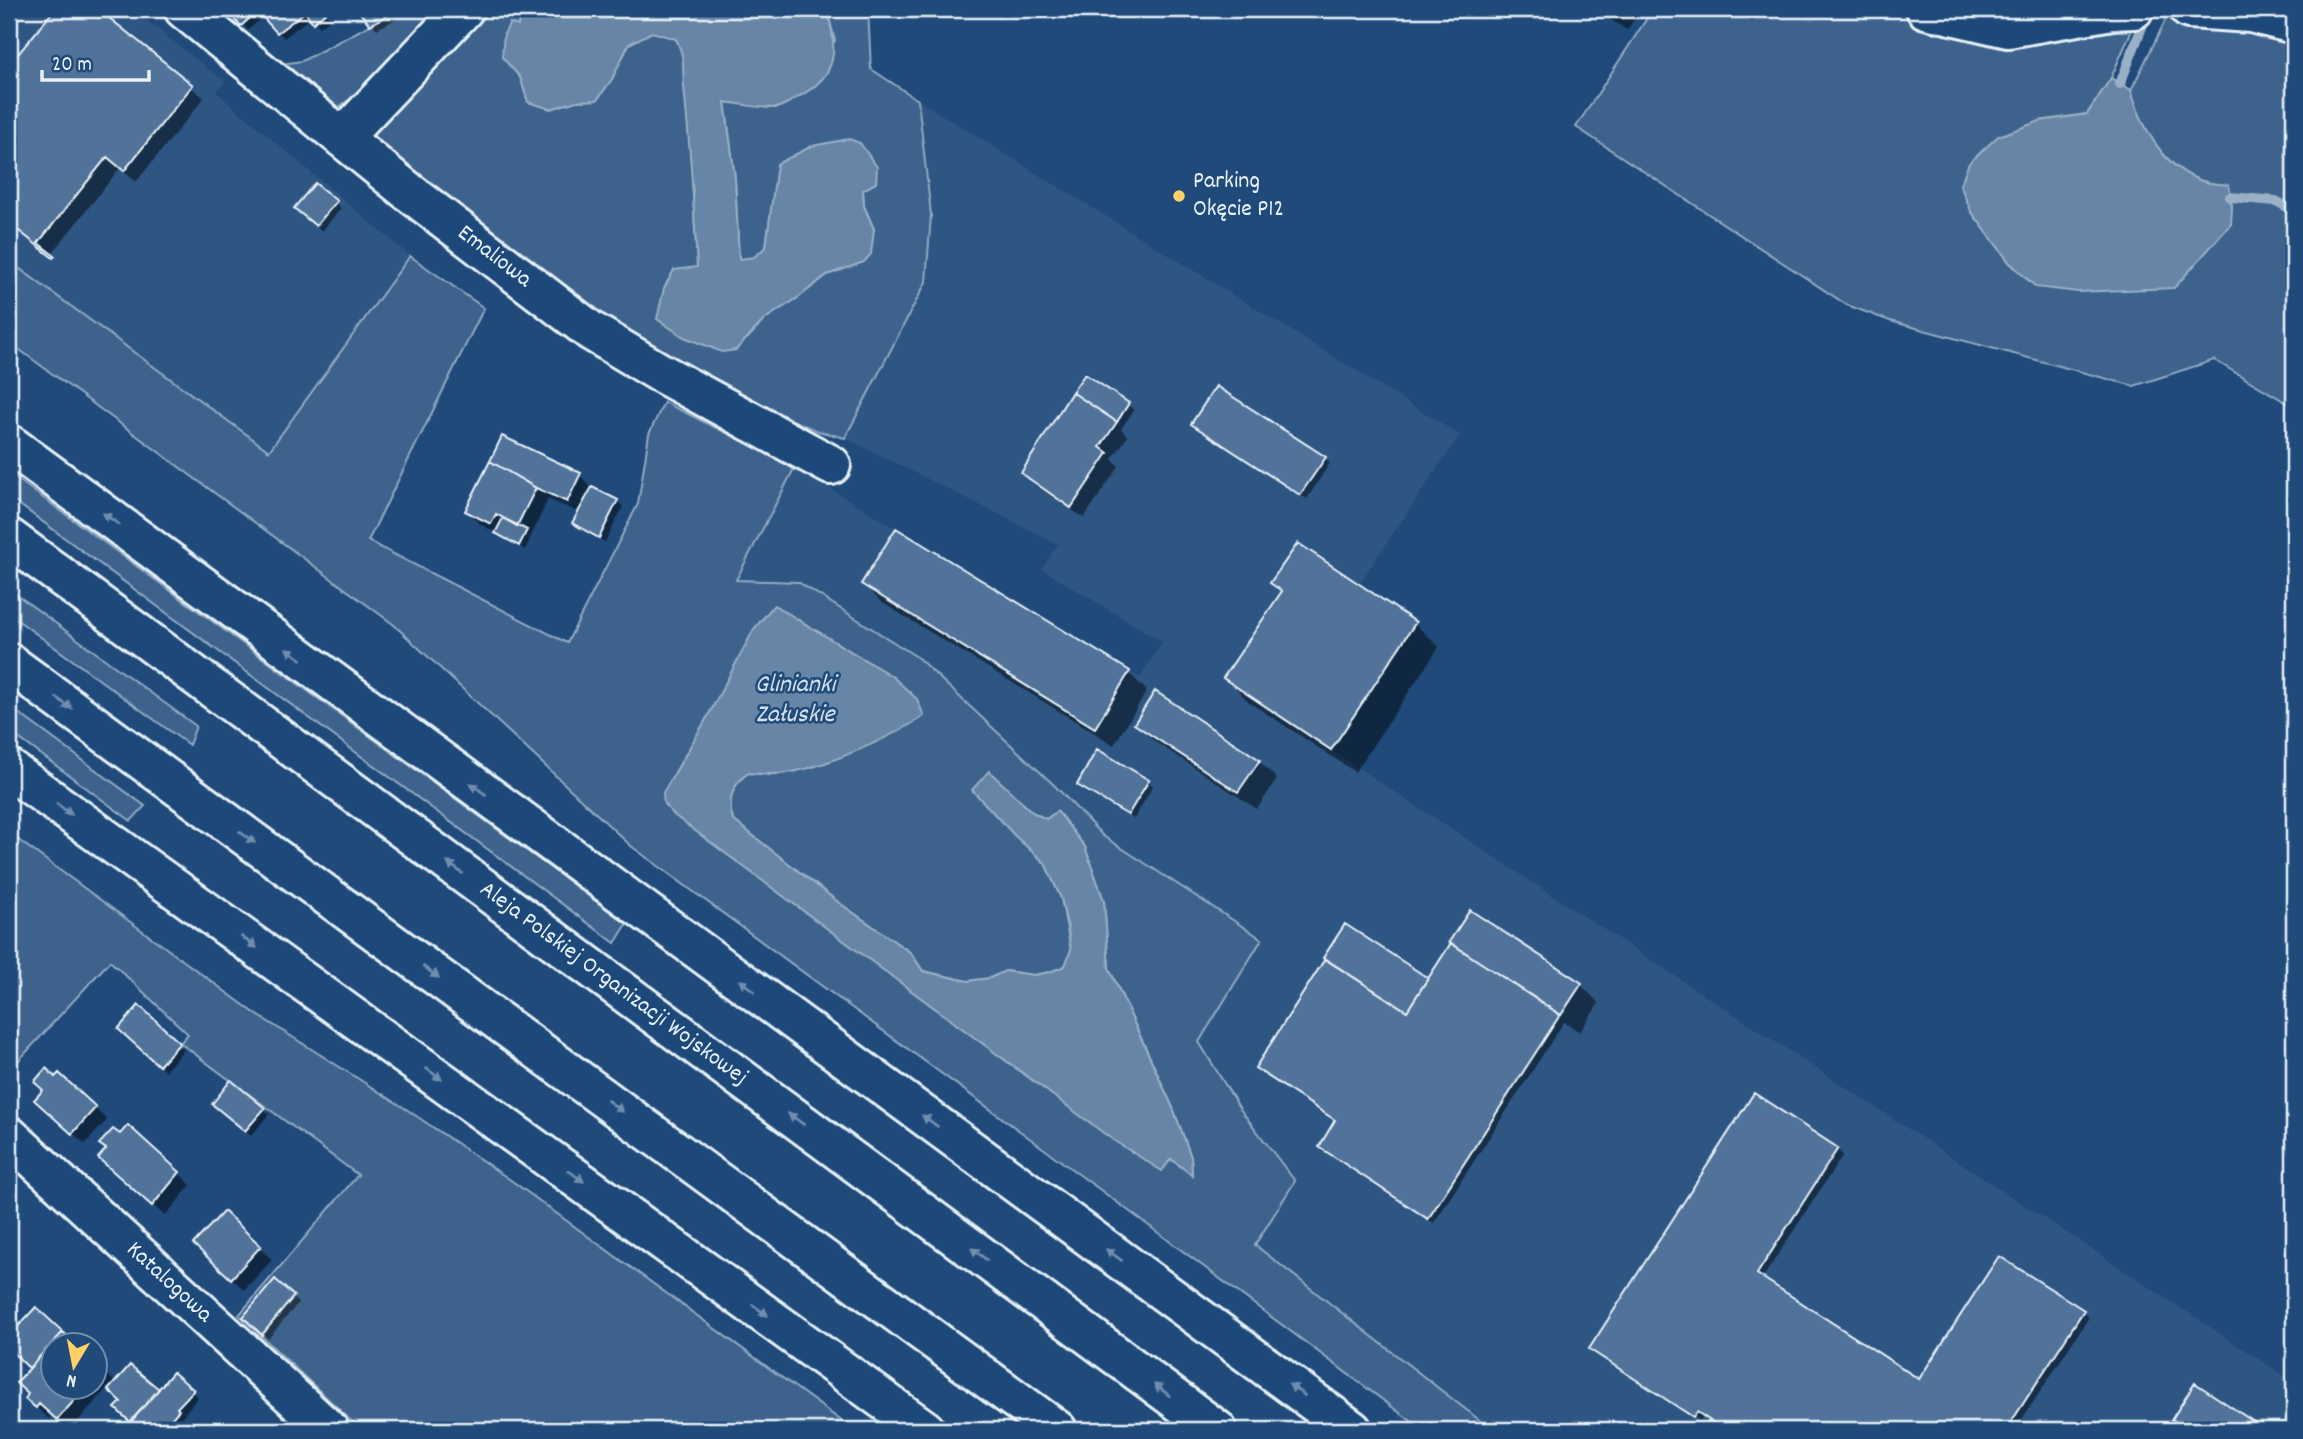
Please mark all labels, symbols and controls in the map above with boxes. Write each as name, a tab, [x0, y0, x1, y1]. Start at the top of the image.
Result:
scale bar	[42, 38, 149, 82]
text: 20 m	[52, 51, 92, 81]
place label: Parking Okęcie P12	[1193, 165, 1284, 227]
marker: Parking Okęcie P12	[1171, 188, 1187, 204]
street label: Emaliowa	[449, 217, 539, 297]
one-way arrow	[102, 512, 120, 526]
one-way arrow	[285, 647, 304, 661]
water label: Glinianki Załuskie	[755, 667, 839, 734]
one-way arrow	[55, 696, 73, 710]
one-way arrow	[469, 782, 487, 796]
one-way arrow	[55, 802, 73, 816]
one-way arrow	[238, 830, 256, 845]
one-way arrow	[446, 861, 464, 875]
street label: Aleja Polskiej Organizacji Wojskowej	[472, 873, 755, 1095]
one-way arrow	[240, 935, 258, 949]
one-way arrow	[422, 965, 440, 979]
one-way arrow	[738, 980, 756, 994]
one-way arrow	[425, 1067, 443, 1081]
one-way arrow	[605, 1099, 624, 1113]
one-way arrow	[787, 1112, 805, 1126]
one-way arrow	[921, 1114, 939, 1128]
one-way arrow	[567, 1169, 585, 1183]
street label: Katalogowa	[118, 1234, 220, 1332]
one-way arrow	[970, 1248, 988, 1262]
one-way arrow	[1105, 1249, 1123, 1263]
one-way arrow	[751, 1303, 769, 1317]
north arrow	[38, 1330, 108, 1400]
text: N	[65, 1365, 79, 1393]
one-way arrow	[1153, 1383, 1171, 1397]
one-way arrow	[1288, 1383, 1306, 1397]

